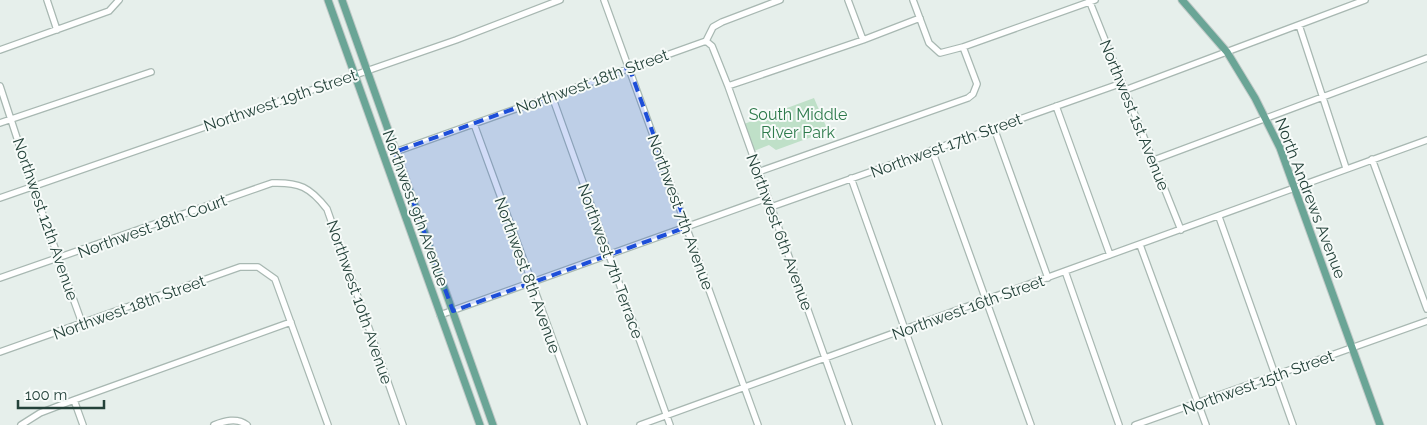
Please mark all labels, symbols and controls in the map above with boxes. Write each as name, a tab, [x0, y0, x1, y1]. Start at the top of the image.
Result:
street label: Northwest 1st Avenue	[1096, 37, 1173, 193]
street label: Northwest 18th Street	[513, 45, 671, 118]
street label: Northwest 19th Street	[201, 65, 360, 136]
park label: South Middle RIver Park	[749, 105, 847, 142]
street label: Northwest 17th Street	[868, 109, 1025, 182]
street label: North Andrews Avenue	[1271, 115, 1350, 281]
street label: Northwest 9th Avenue	[378, 127, 453, 289]
street label: Northwest 7th Avenue	[644, 132, 718, 293]
street label: Northwest 12th Avenue	[9, 135, 82, 303]
street label: Northwest 6th Avenue	[742, 151, 817, 313]
street label: Northwest 7th Terrace	[574, 181, 647, 341]
street label: Northwest 18th Court	[75, 190, 230, 262]
street label: Northwest 8th Avenue	[490, 194, 565, 356]
street label: Northwest 10th Avenue	[323, 218, 397, 387]
street label: Northwest 18th Street	[50, 271, 208, 344]
street label: Northwest 16th Street	[889, 271, 1048, 344]
street label: Northwest 15th Street	[1180, 346, 1337, 419]
scale bar	[18, 378, 104, 410]
text: 100 m	[25, 386, 67, 404]

